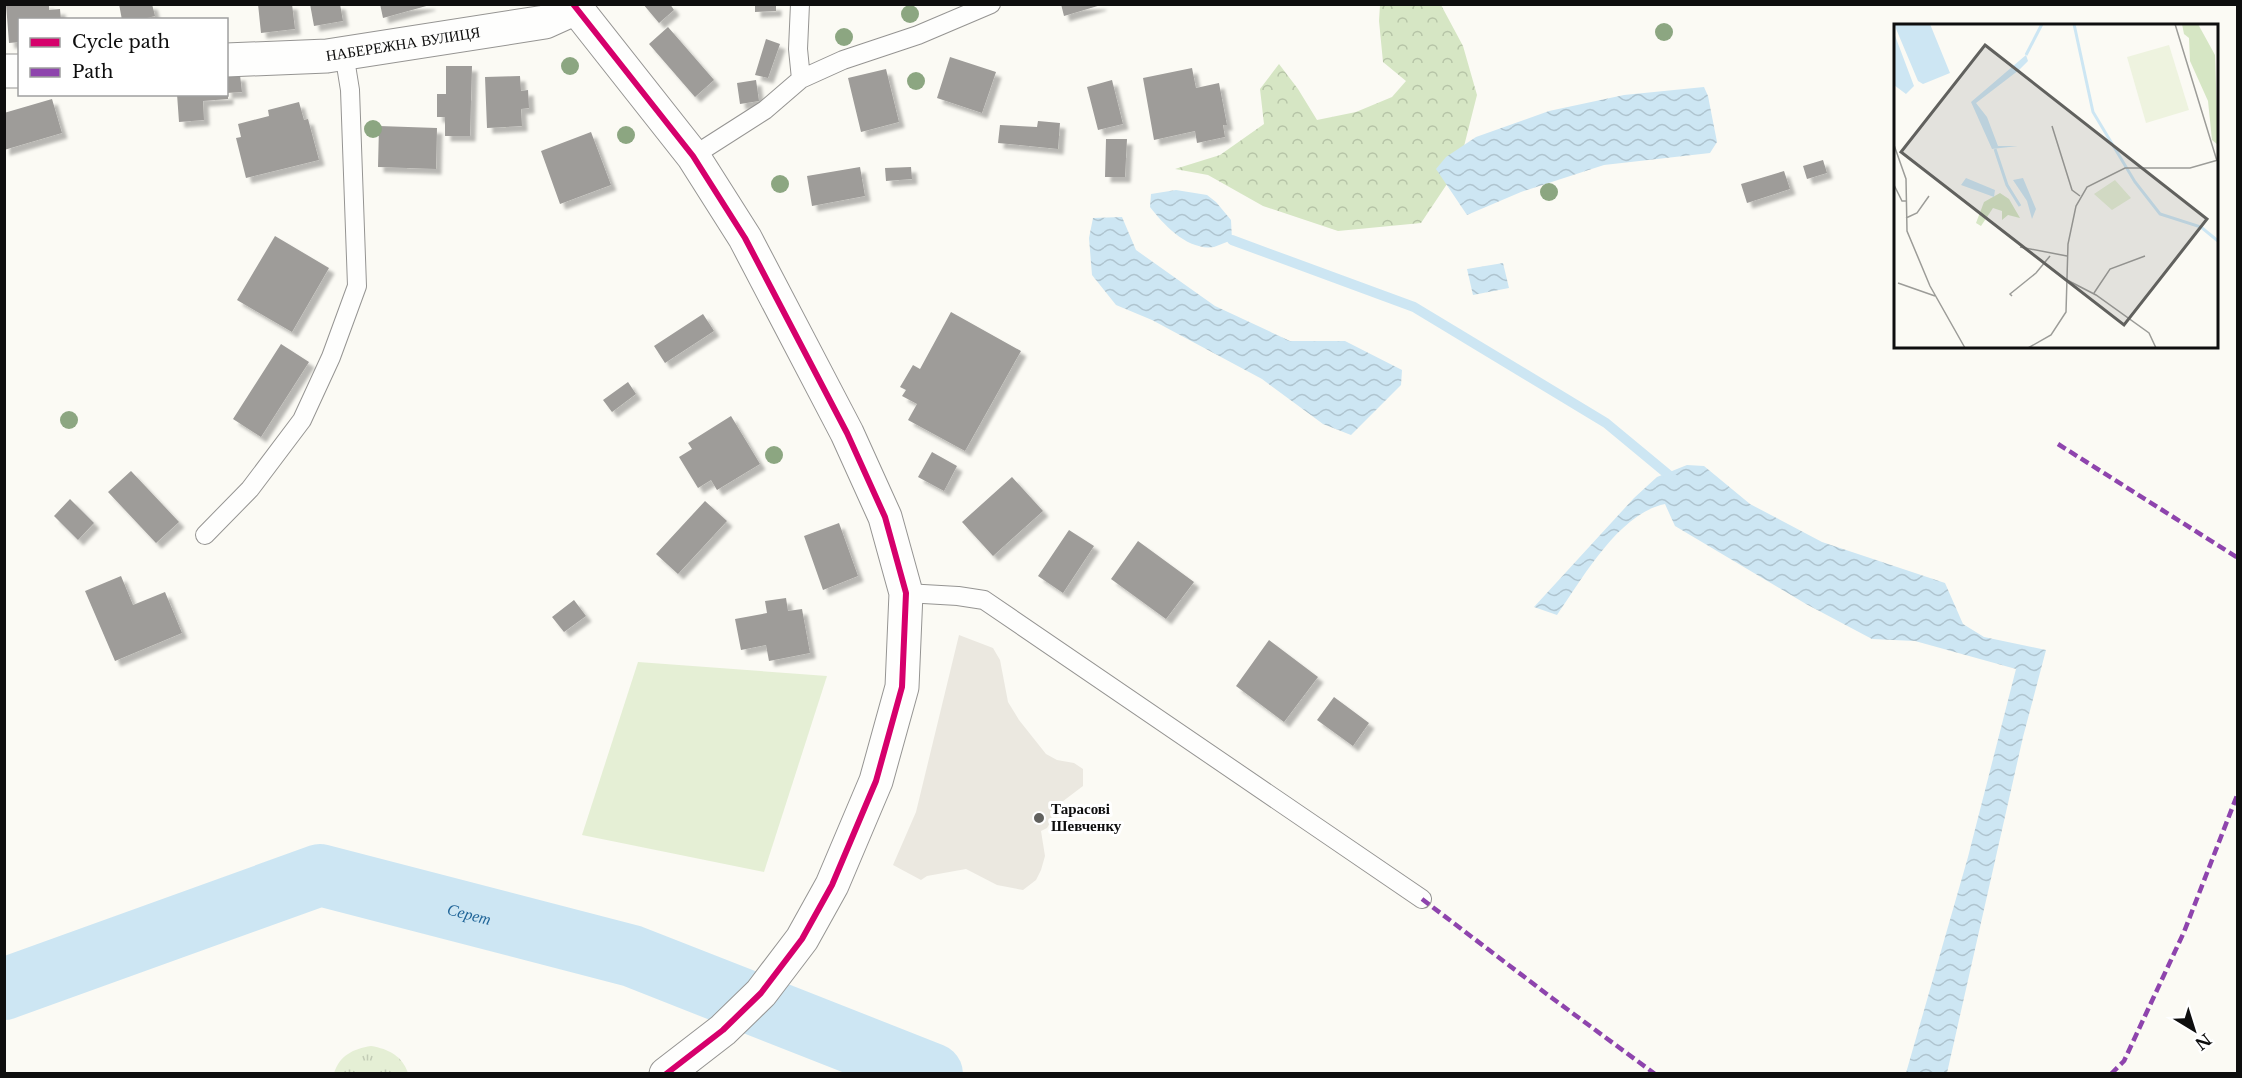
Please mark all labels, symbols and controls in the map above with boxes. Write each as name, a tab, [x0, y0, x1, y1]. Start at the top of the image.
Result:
legend	[18, 18, 228, 96]
street label: НАБЕРЕЖНА ВУЛИЦЯ	[324, 22, 481, 65]
inset map	[1894, 24, 2218, 348]
text: Cycle path	[72, 31, 170, 53]
text: Path	[72, 61, 113, 83]
place label: Тарасові Шевченку	[1051, 799, 1122, 835]
marker: Тарасові Шевченку	[1032, 811, 1046, 825]
water label: Серет	[445, 898, 493, 929]
north arrow	[2164, 1000, 2224, 1060]
text: N	[2191, 1029, 2215, 1054]

